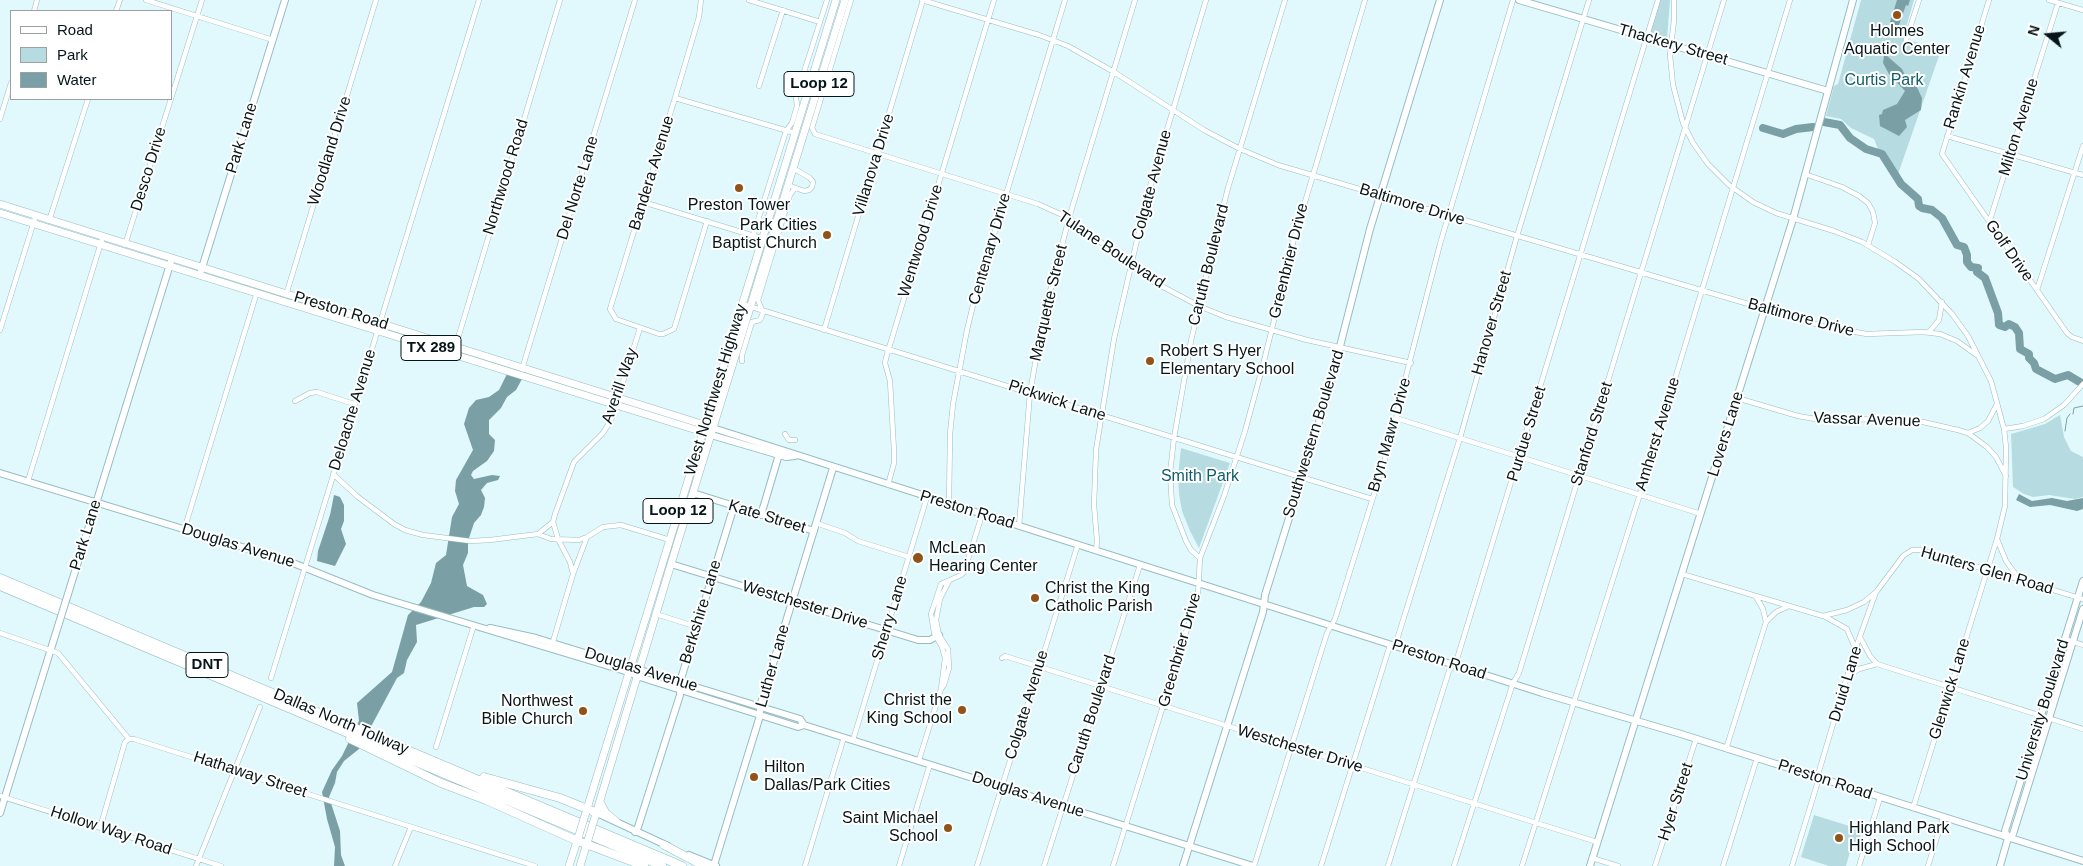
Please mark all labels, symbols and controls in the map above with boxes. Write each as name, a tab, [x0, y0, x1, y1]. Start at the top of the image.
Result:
marker: Holmes Aquatic Center	[1891, 9, 1903, 21]
legend	[10, 10, 172, 100]
north arrow	[2023, 10, 2073, 60]
street label: Thackery Street	[1616, 20, 1730, 70]
text: Road	[57, 21, 93, 38]
place label: Holmes Aquatic Center	[1844, 22, 1950, 60]
street label: Rankin Avenue	[1940, 22, 1990, 132]
text: N	[2025, 23, 2043, 38]
text: Park	[57, 46, 88, 63]
text: Water	[57, 71, 96, 88]
park label: Curtis Park	[1844, 71, 1924, 91]
road number: Loop 12	[784, 72, 854, 96]
street label: Milton Avenue	[1995, 76, 2043, 178]
street label: Woodland Drive	[304, 94, 356, 208]
street label: Park Lane	[222, 100, 262, 176]
street label: Villanova Drive	[849, 111, 899, 219]
street label: Bandera Avenue	[625, 113, 679, 233]
street label: Northwood Road	[479, 117, 533, 237]
street label: Desco Drive	[127, 125, 171, 213]
street label: Colgate Avenue	[1128, 128, 1176, 242]
street label: Del Norte Lane	[553, 134, 603, 242]
street label: Baltimore Drive	[1357, 180, 1467, 230]
marker: Preston Tower	[733, 182, 745, 194]
street label: Wentwood Drive	[895, 182, 947, 300]
street label: Centenary Drive	[965, 191, 1015, 307]
place label: Preston Tower	[688, 196, 790, 216]
street label: Greenbrier Drive	[1265, 201, 1313, 321]
street label: Caruth Boulevard	[1185, 202, 1233, 328]
street label: Tulane Boulevard	[1054, 207, 1168, 293]
place label: Park Cities Baptist Church	[712, 216, 817, 254]
street label: Golf Drive	[1981, 216, 2037, 286]
marker: Park Cities Baptist Church	[821, 229, 833, 241]
street label: Marquette Street	[1026, 243, 1072, 363]
street label: Hanover Street	[1468, 269, 1516, 377]
street label: Preston Road	[291, 288, 391, 334]
street label: Baltimore Drive	[1746, 295, 1856, 341]
street label: West Northwest Highway	[681, 302, 751, 478]
road number: TX 289	[401, 336, 461, 360]
place label: Robert S Hyer Elementary School	[1160, 342, 1294, 380]
street label: Averill Way	[598, 345, 642, 427]
street label: Deloache Avenue	[325, 347, 381, 473]
street label: Southwestern Boulevard	[1279, 348, 1349, 520]
marker: Robert S Hyer Elementary School	[1144, 355, 1156, 367]
street label: Amherst Avenue	[1632, 375, 1684, 493]
street label: Pickwick Lane	[1006, 376, 1108, 426]
street label: Bryn Mawr Drive	[1364, 376, 1416, 494]
street label: Stanford Street	[1567, 380, 1617, 488]
street label: Purdue Street	[1503, 384, 1551, 484]
street label: Lovers Lane	[1704, 389, 1748, 479]
street label: Vassar Avenue	[1813, 409, 1921, 431]
park label: Smith Park	[1161, 467, 1239, 487]
street label: Preston Road	[917, 487, 1017, 533]
street label: Kate Street	[726, 496, 808, 538]
street label: Park Lane	[66, 497, 106, 573]
road number: Loop 12	[643, 498, 713, 524]
street label: Douglas Avenue	[179, 520, 297, 572]
place label: McLean Hearing Center	[929, 539, 1038, 577]
street label: Hunters Glen Road	[1919, 543, 2055, 599]
marker: McLean Hearing Center	[911, 551, 925, 565]
street label: Berkshire Lane	[676, 558, 726, 666]
street label: Sherry Lane	[868, 574, 912, 662]
street label: Westchester Drive	[740, 577, 870, 633]
place label: Christ the King Catholic Parish	[1045, 579, 1153, 617]
street label: Greenbrier Drive	[1154, 591, 1206, 709]
marker: Christ the King Catholic Parish	[1029, 592, 1041, 604]
street label: Luther Lane	[752, 622, 794, 710]
street label: Preston Road	[1390, 636, 1488, 684]
street label: Glenwick Lane	[1925, 636, 1975, 742]
street label: University Boulevard	[2012, 637, 2074, 783]
street label: Douglas Avenue	[582, 644, 700, 696]
street label: Druid Lane	[1825, 644, 1867, 724]
street label: Colgate Avenue	[1001, 648, 1053, 762]
road number: DNT	[186, 652, 228, 678]
street label: Caruth Boulevard	[1064, 653, 1120, 777]
street label: Dallas North Tollway	[271, 685, 411, 759]
place label: Christ the King School	[867, 691, 952, 729]
place label: Northwest Bible Church	[481, 692, 573, 730]
marker: Christ the King School	[956, 704, 968, 716]
marker: Northwest Bible Church	[577, 705, 589, 717]
street label: Westchester Drive	[1235, 721, 1365, 777]
street label: Hathaway Street	[191, 748, 309, 802]
street label: Preston Road	[1776, 756, 1874, 804]
place label: Hilton Dallas/Park Cities	[764, 758, 890, 796]
street label: Hyer Street	[1654, 761, 1698, 843]
street label: Douglas Avenue	[969, 768, 1087, 822]
marker: Hilton Dallas/Park Cities	[748, 771, 760, 783]
street label: Hollow Way Road	[48, 802, 174, 860]
place label: Saint Michael School	[842, 809, 938, 847]
place label: Highland Park High School	[1849, 819, 1950, 857]
marker: Saint Michael School	[942, 822, 954, 834]
marker: Highland Park High School	[1833, 832, 1845, 844]

